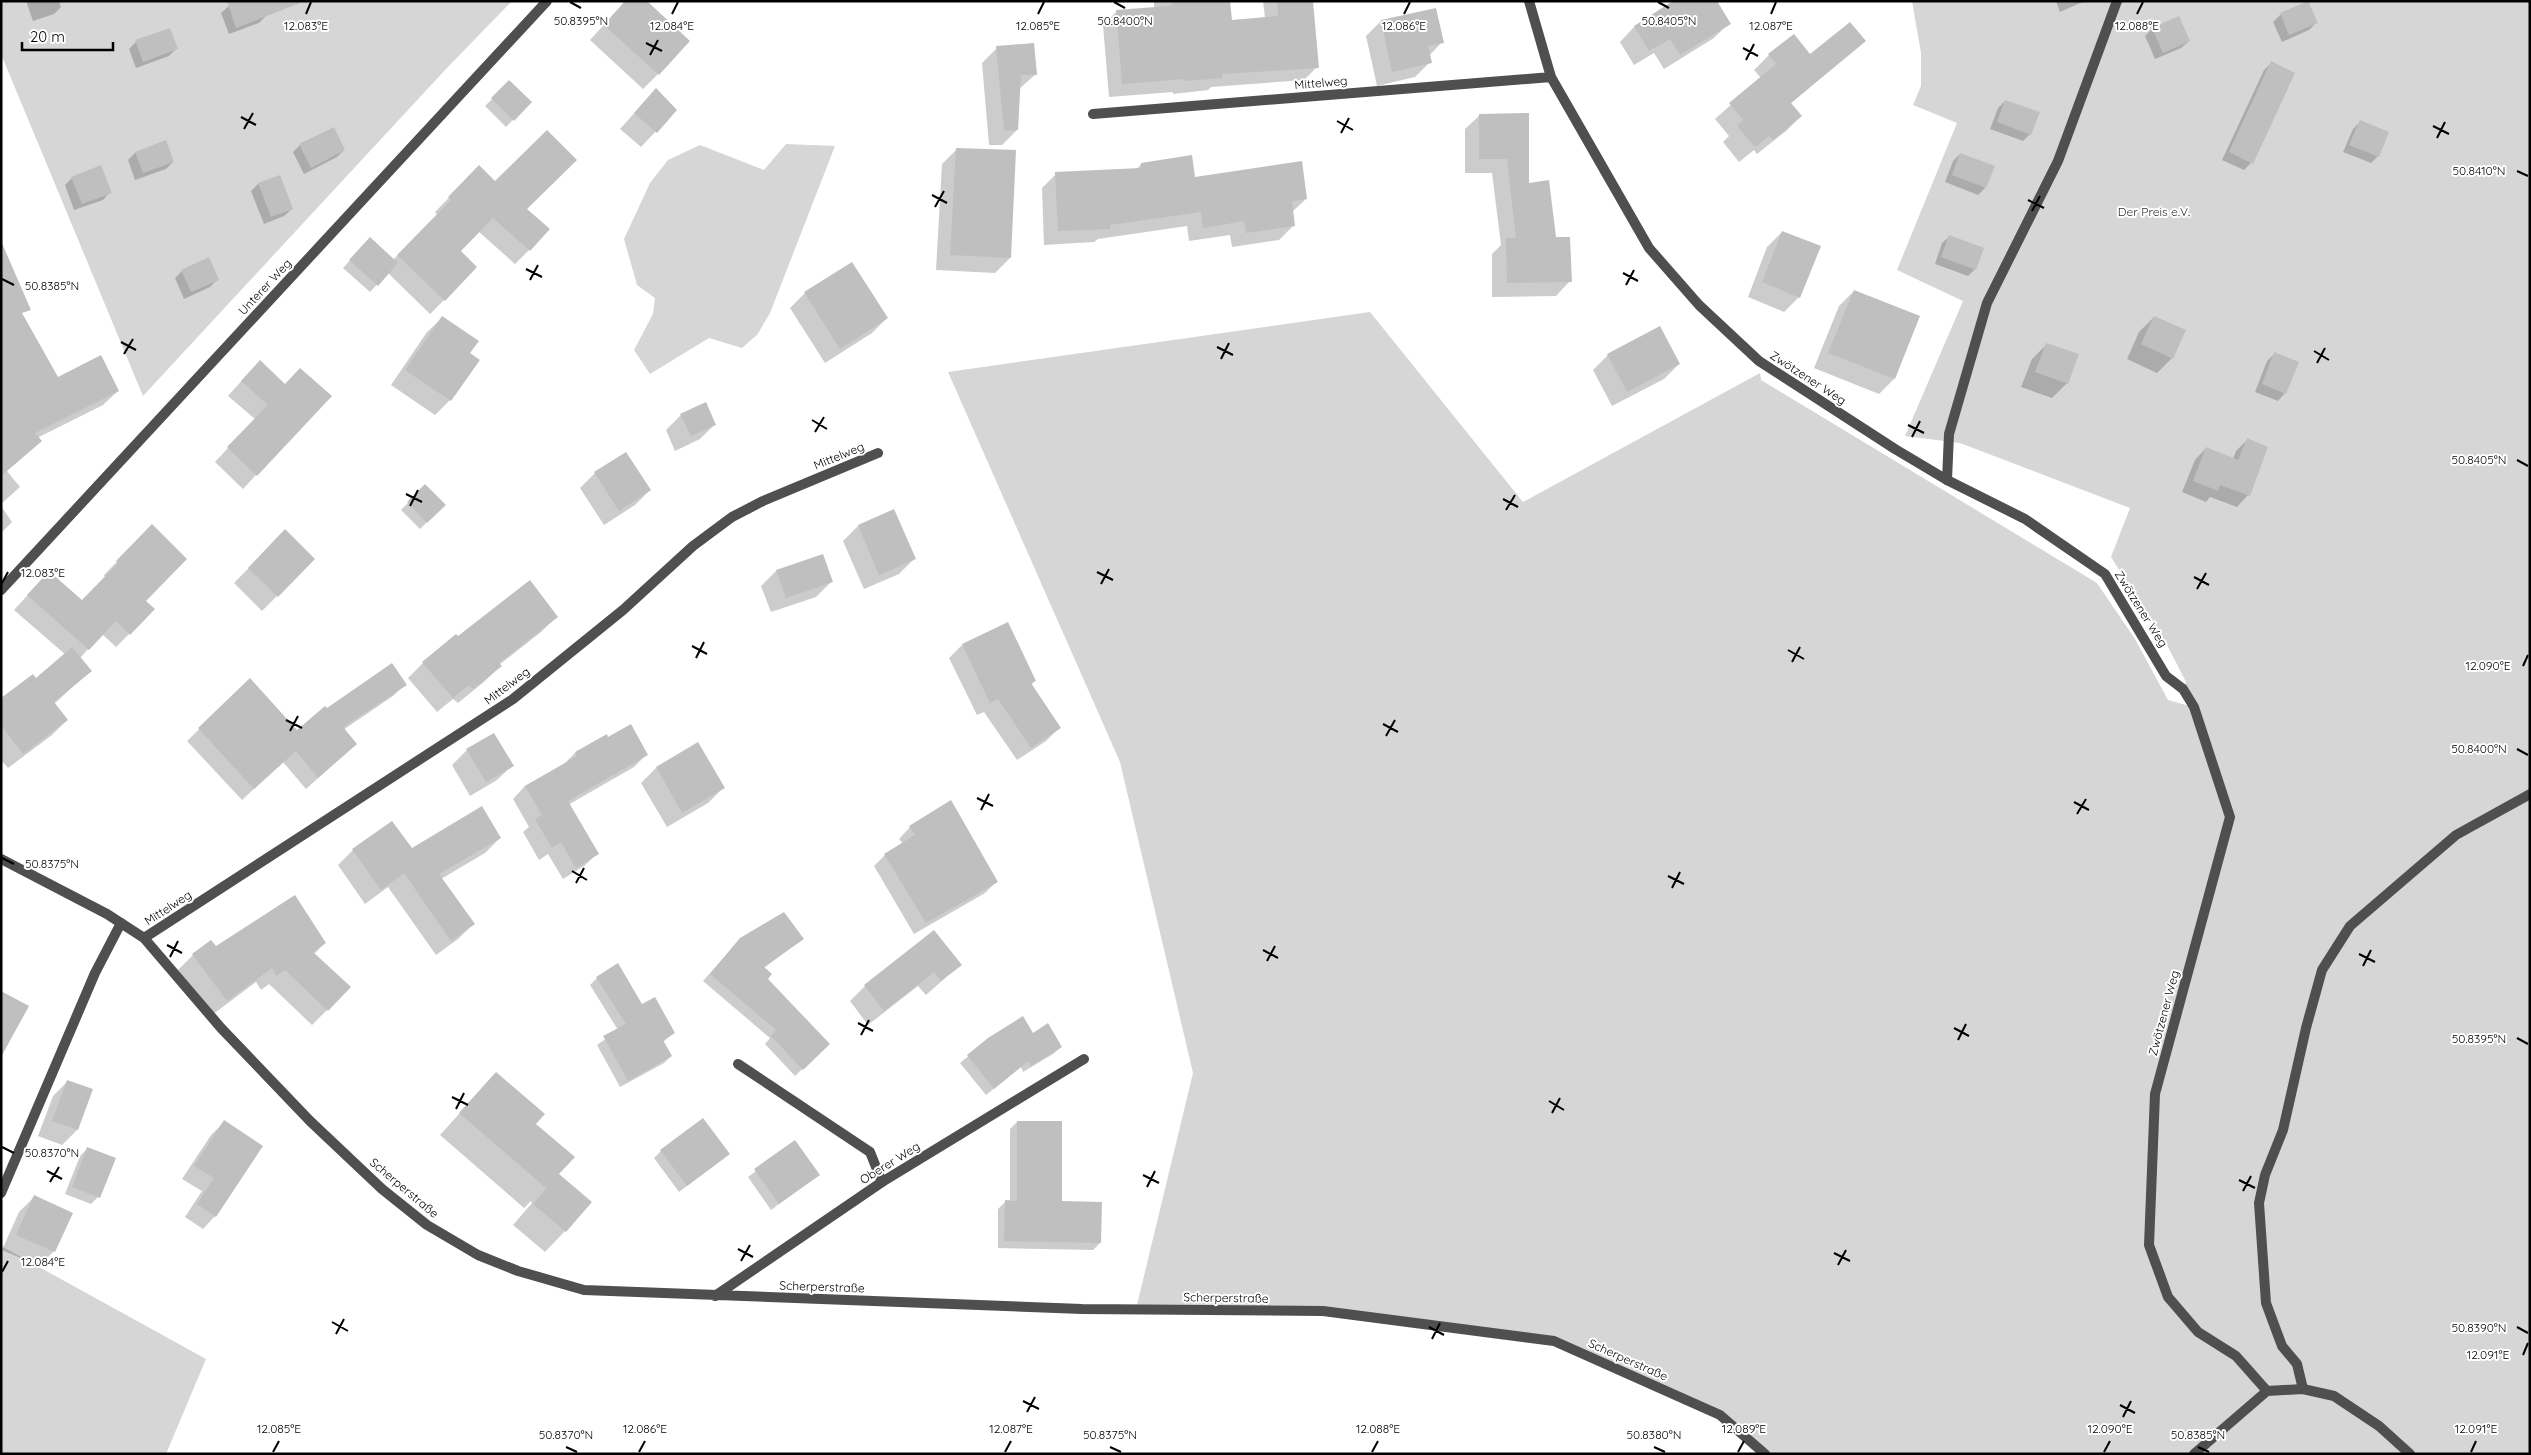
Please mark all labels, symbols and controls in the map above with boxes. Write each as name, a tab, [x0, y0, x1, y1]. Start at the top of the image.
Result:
text: 50.8395°N	[554, 13, 608, 28]
text: 50.8400°N	[1097, 13, 1153, 28]
text: 50.8405°N	[1641, 13, 1697, 28]
text: 12.083°E	[284, 18, 328, 33]
text: 12.084°E	[650, 18, 694, 33]
text: 12.085°E	[1016, 18, 1060, 33]
text: 12.086°E	[1382, 18, 1426, 33]
text: 12.087°E	[1749, 18, 1793, 33]
text: 12.088°E	[2115, 18, 2159, 33]
scale bar	[22, 20, 114, 52]
text: 20 m	[30, 27, 65, 46]
street label: Mittelweg	[1294, 73, 1348, 92]
text: 50.8410°N	[2453, 163, 2505, 178]
park label: Der Preis e.V.	[2118, 204, 2190, 219]
street label: Unterer Weg	[235, 256, 294, 318]
text: 50.8385°N	[25, 278, 79, 293]
street label: Zwötzener Weg	[1767, 347, 1849, 408]
street label: Mittelweg	[811, 439, 866, 472]
text: 50.8405°N	[2451, 452, 2507, 467]
text: 12.083°E	[21, 565, 65, 580]
street label: Zwötzener Weg	[2112, 568, 2171, 650]
text: 12.090°E	[2465, 658, 2511, 673]
street label: Mittelweg	[481, 664, 532, 708]
text: 50.8400°N	[2451, 741, 2507, 756]
text: 50.8375°N	[25, 856, 79, 871]
street label: Mittelweg	[141, 887, 194, 928]
street label: Zwötzener Weg	[2145, 969, 2182, 1057]
text: 50.8395°N	[2452, 1031, 2506, 1046]
street label: Oberer Weg	[857, 1138, 923, 1187]
text: 50.8370°N	[25, 1145, 79, 1160]
street label: Scherperstraße	[367, 1154, 442, 1221]
text: 12.084°E	[21, 1254, 65, 1269]
street label: Scherperstraße	[779, 1278, 865, 1295]
street label: Scherperstraße	[1183, 1289, 1269, 1306]
text: 50.8390°N	[2451, 1320, 2507, 1335]
street label: Scherperstraße	[1586, 1335, 1670, 1384]
text: 12.091°E	[2467, 1347, 2509, 1362]
text: 12.085°E	[257, 1421, 301, 1436]
text: 12.086°E	[623, 1421, 667, 1436]
text: 12.087°E	[989, 1421, 1033, 1436]
text: 12.088°E	[1356, 1421, 1400, 1436]
text: 12.089°E	[1722, 1421, 1766, 1436]
text: 12.090°E	[2087, 1421, 2133, 1436]
text: 12.091°E	[2455, 1421, 2497, 1436]
text: 50.8370°N	[539, 1427, 593, 1442]
text: 50.8375°N	[1083, 1427, 1137, 1442]
text: 50.8380°N	[1627, 1427, 1681, 1442]
text: 50.8385°N	[2171, 1427, 2225, 1442]

